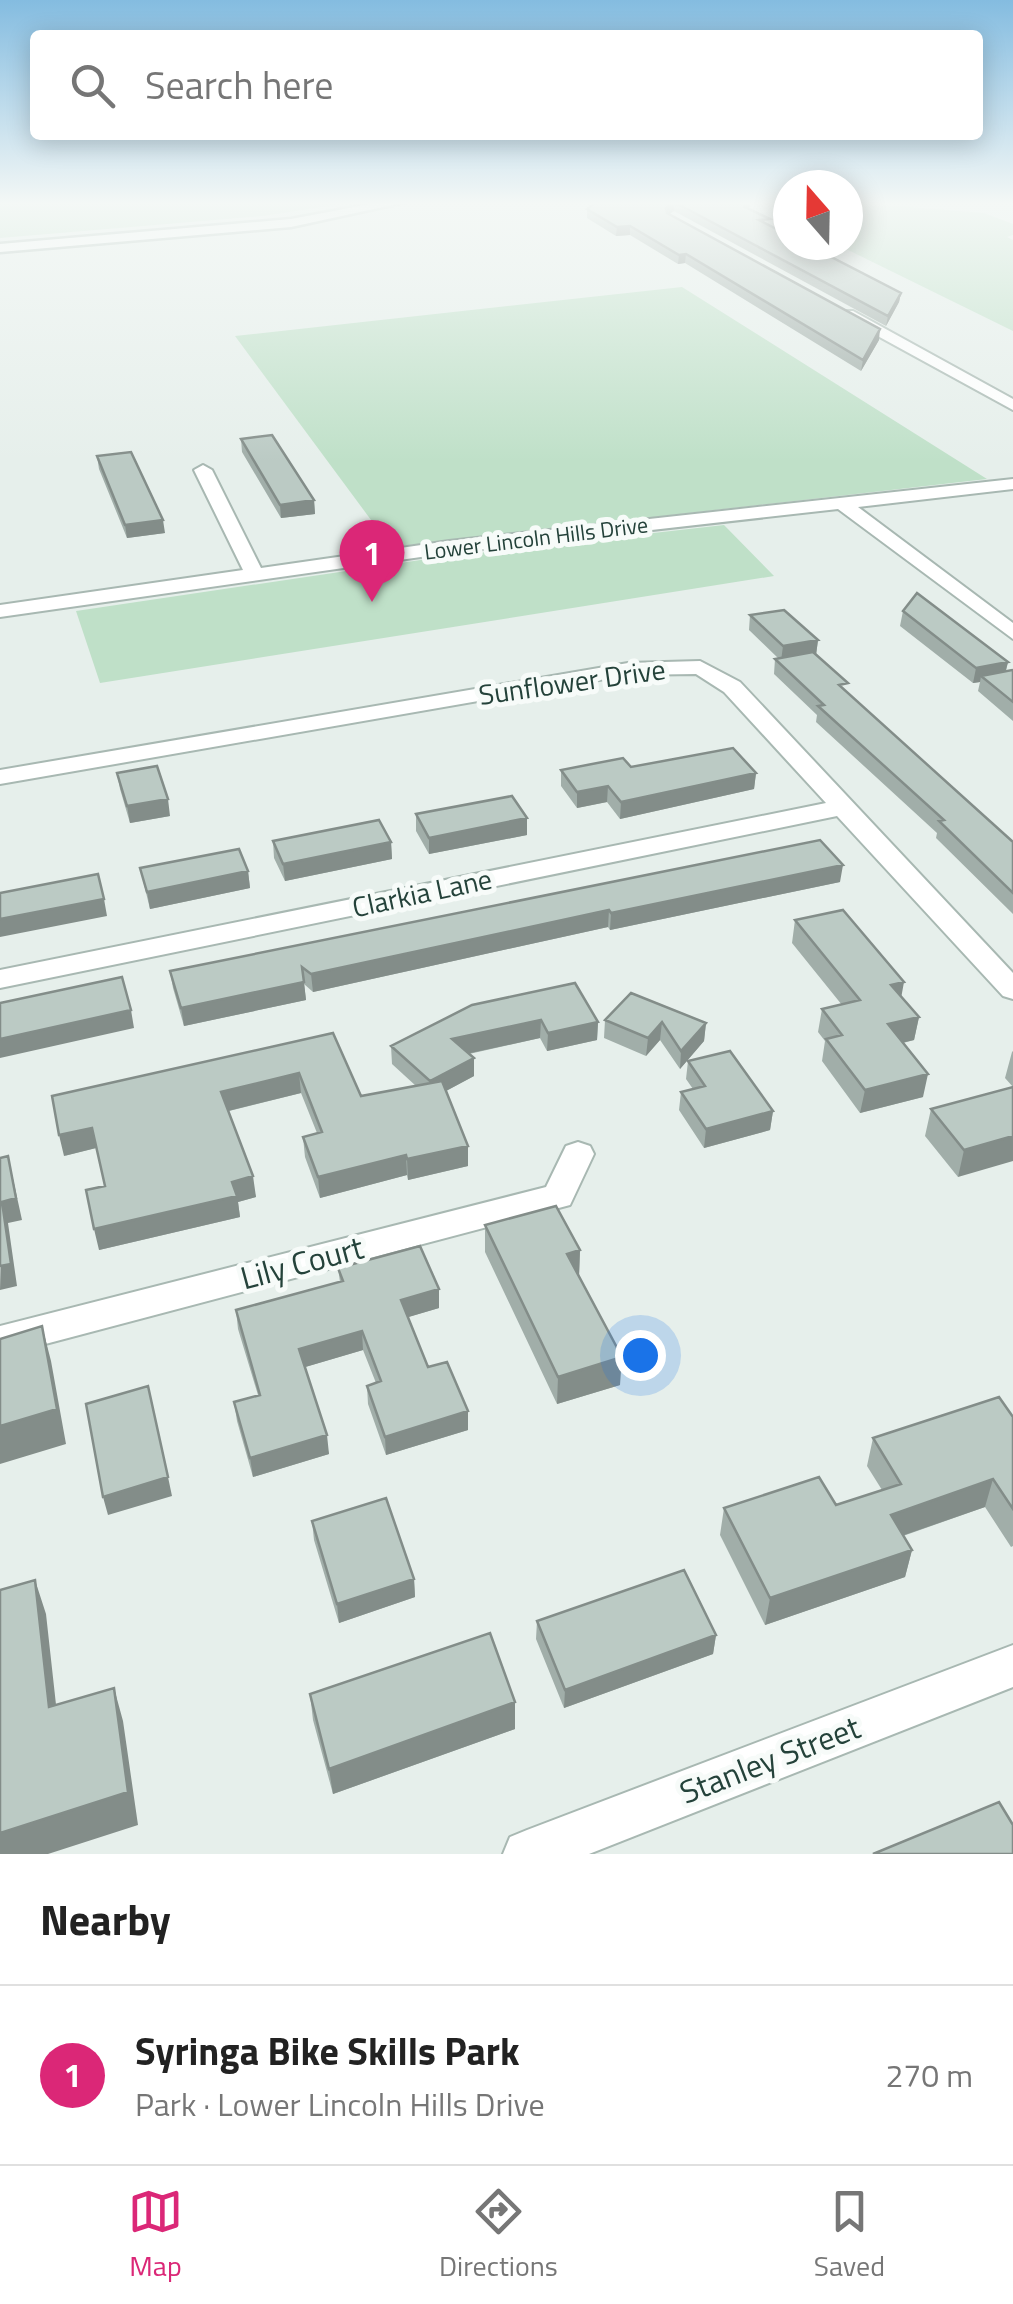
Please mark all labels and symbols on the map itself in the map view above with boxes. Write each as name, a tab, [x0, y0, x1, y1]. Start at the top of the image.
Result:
north arrow	[773, 170, 863, 260]
street label: Lower Lincoln Hills Drive	[422, 507, 650, 569]
pin: 1	[340, 520, 404, 602]
street label: Sunflower Drive	[476, 647, 668, 716]
street label: Clarkia Lane	[348, 857, 496, 928]
street label: Lily Court	[235, 1223, 369, 1301]
your location	[615, 1330, 666, 1381]
street label: Stanley Street	[672, 1703, 867, 1815]

